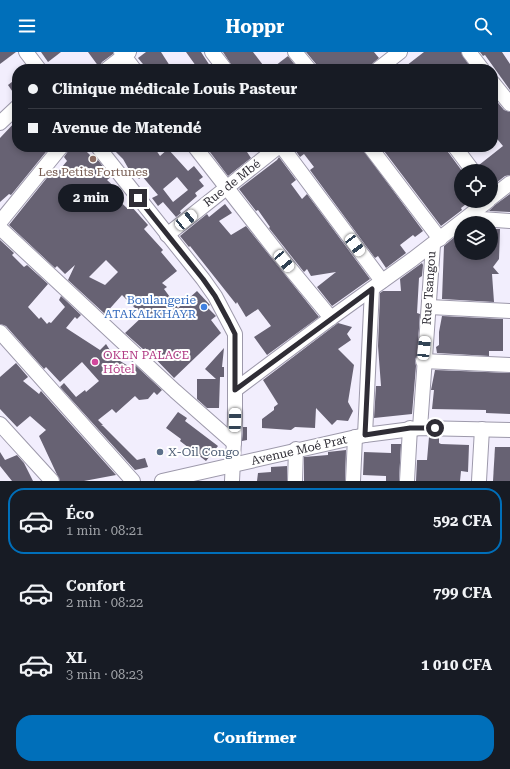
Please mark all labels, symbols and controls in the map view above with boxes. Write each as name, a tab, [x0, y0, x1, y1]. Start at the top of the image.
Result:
icon: menu	[16, 15, 38, 37]
icon: search	[472, 15, 494, 37]
text: Hoppr	[226, 16, 284, 37]
text: Clinique médicale Louis Pasteur	[52, 80, 297, 98]
text: Avenue de Matendé	[52, 119, 202, 137]
marker: Les Petits Fortunes	[88, 154, 98, 164]
street label: Rue de Mbé	[201, 156, 264, 210]
map controls	[454, 164, 498, 260]
button: locate	[454, 164, 498, 208]
place label: Les Petits Fortunes	[38, 165, 148, 179]
callout: 2 min	[58, 184, 124, 212]
route end	[129, 189, 147, 207]
text: 2 min	[73, 190, 109, 205]
car	[173, 208, 199, 232]
button: layers	[454, 216, 498, 260]
car	[343, 232, 367, 258]
car	[272, 248, 296, 274]
street label: Rue Tsangou	[419, 250, 439, 325]
place label: Boulangerie ATAKALKHAYR	[104, 293, 197, 321]
marker: Boulangerie ATAKALKHAYR	[199, 302, 209, 312]
car	[417, 335, 431, 361]
place label: OKEN PALACE Hôtel	[103, 348, 189, 376]
marker: OKEN PALACE Hôtel	[90, 357, 100, 367]
car	[229, 408, 241, 432]
route start	[426, 419, 444, 437]
street label: Avenue Moé Prat	[250, 432, 349, 468]
place label: X-Oil Congo	[168, 445, 239, 459]
marker: X-Oil Congo	[155, 447, 165, 457]
icon: car	[18, 503, 54, 539]
text: Éco	[66, 505, 94, 523]
text: 592 CFA	[433, 512, 492, 530]
text: 1 min · 08:21	[66, 523, 143, 538]
icon: car	[18, 575, 54, 611]
text: Confort	[66, 577, 125, 595]
text: 799 CFA	[433, 584, 492, 602]
text: 2 min · 08:22	[66, 595, 143, 610]
icon: car	[18, 647, 54, 683]
text: XL	[66, 649, 87, 667]
text: 1 010 CFA	[421, 656, 492, 674]
text: 3 min · 08:23	[66, 667, 143, 682]
button: Confirmer	[16, 715, 494, 761]

